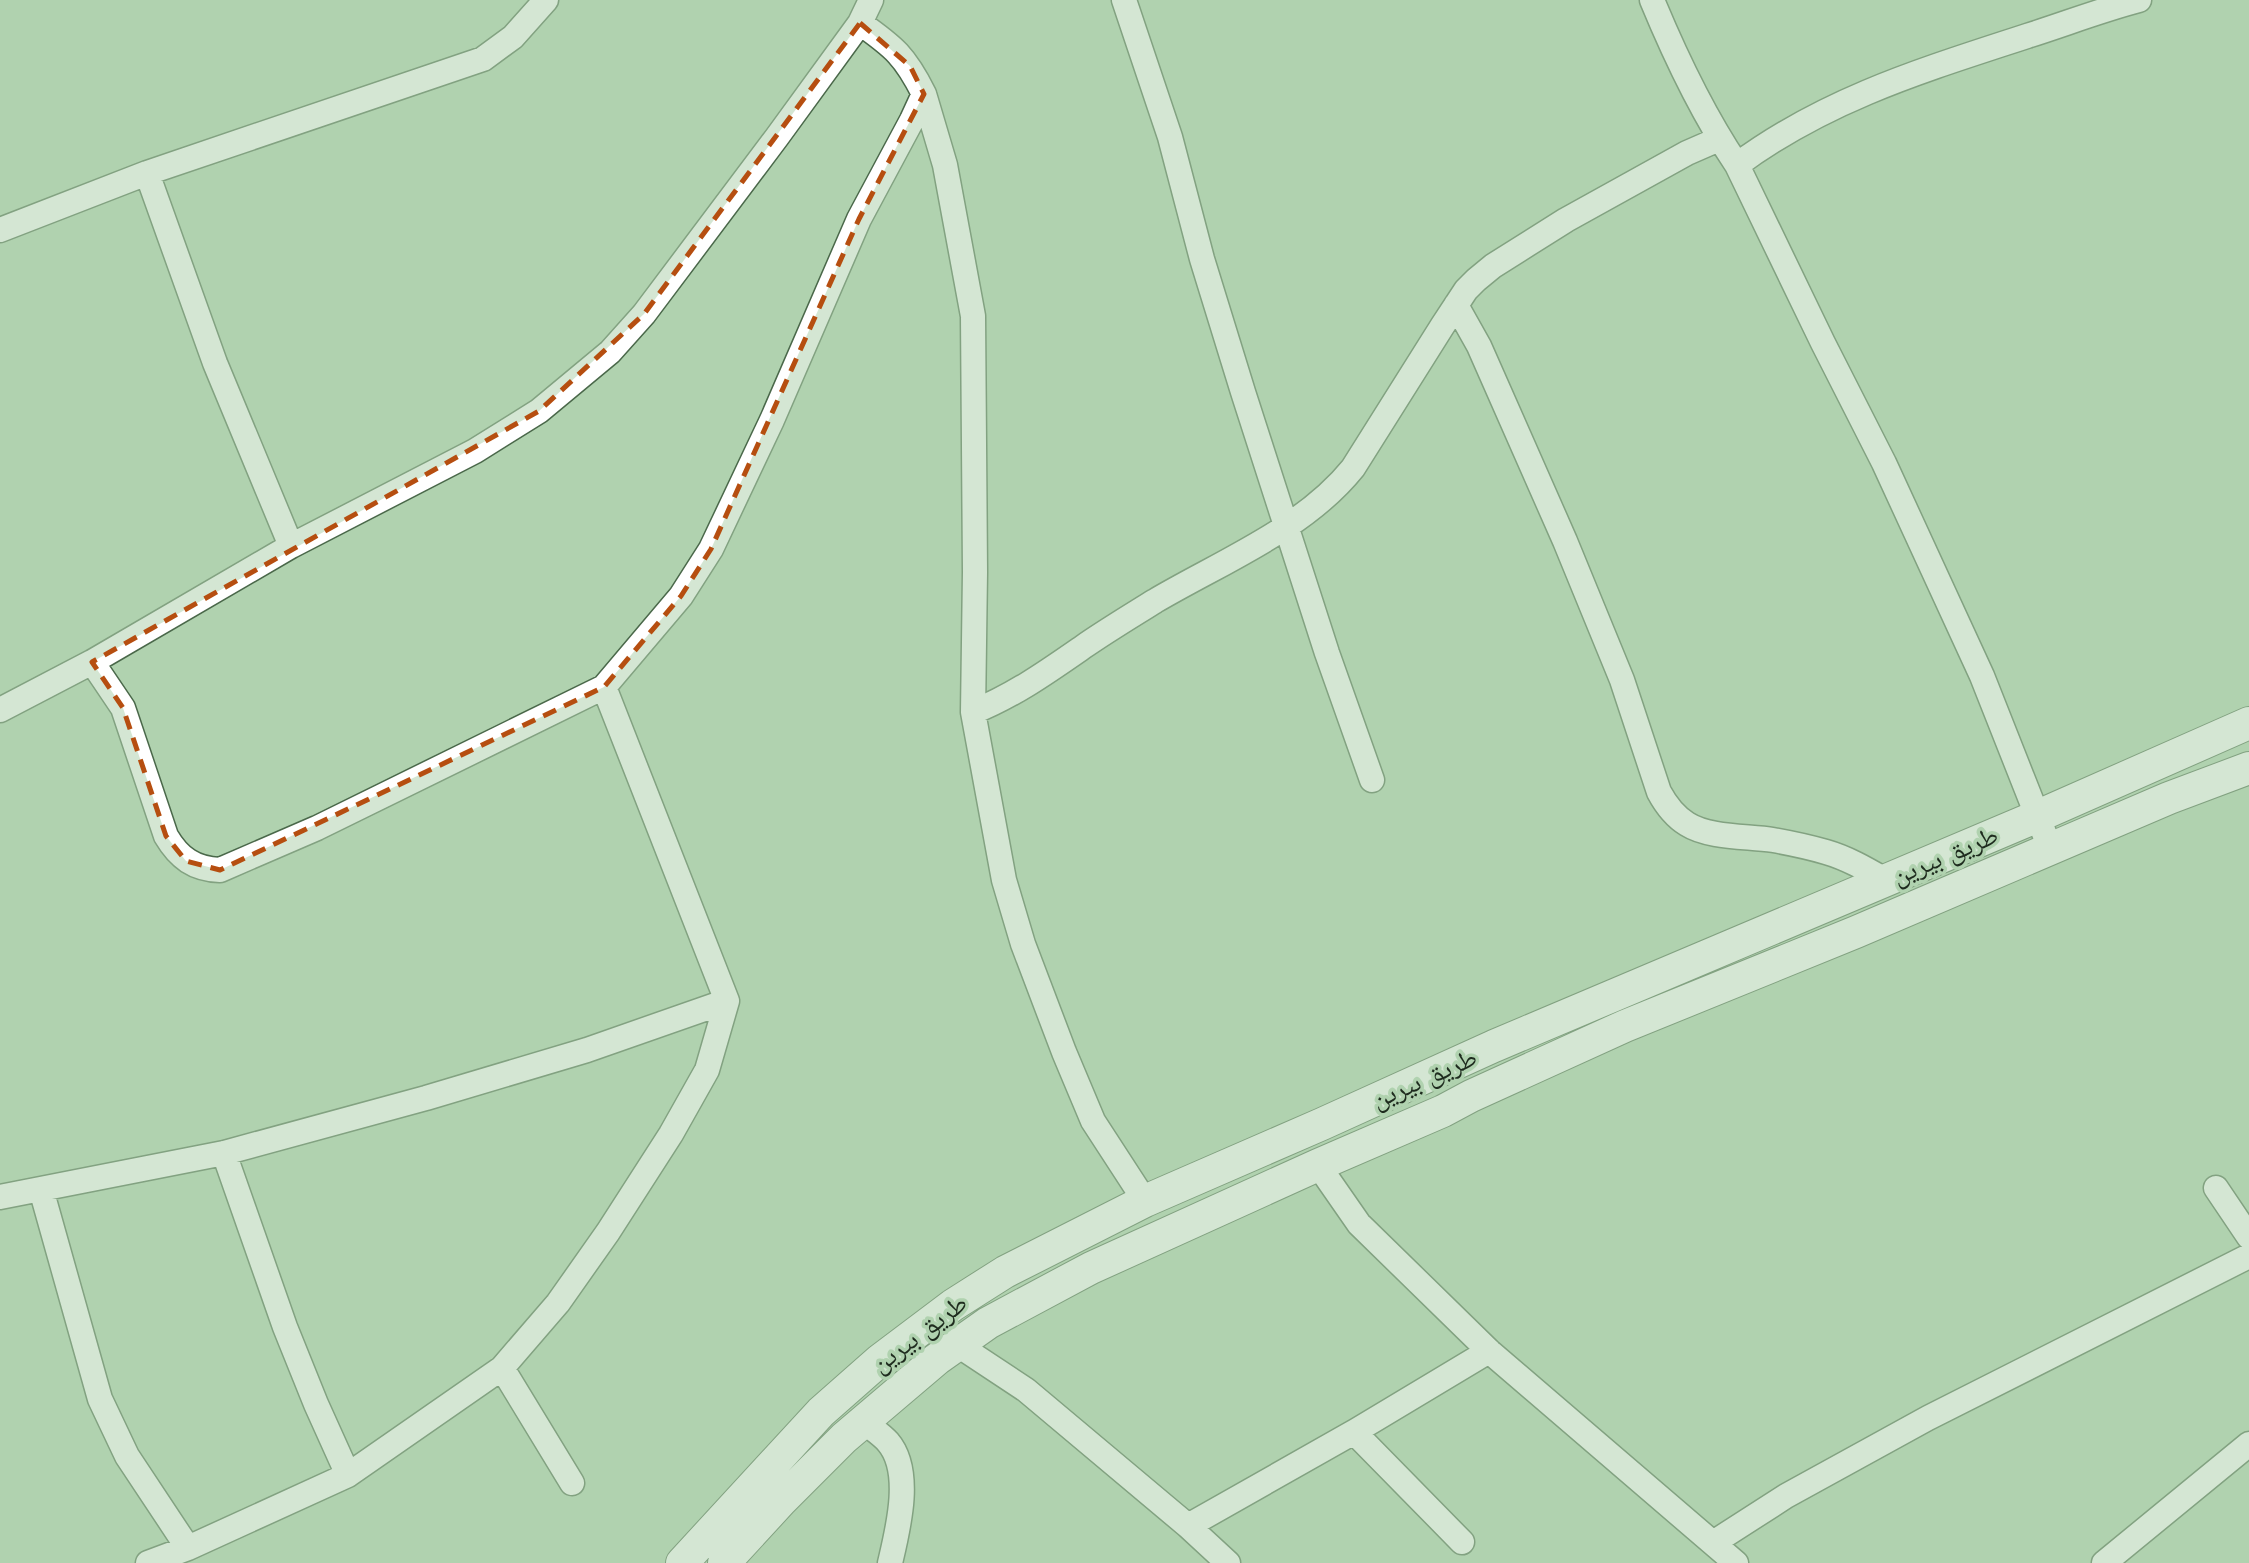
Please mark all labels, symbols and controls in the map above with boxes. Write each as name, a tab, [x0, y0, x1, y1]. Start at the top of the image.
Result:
street label: طريق بيرين	[1886, 816, 2004, 894]
street label: طريق بيرين	[1365, 1038, 1483, 1118]
street label: طريق بيرين	[863, 1284, 975, 1382]

